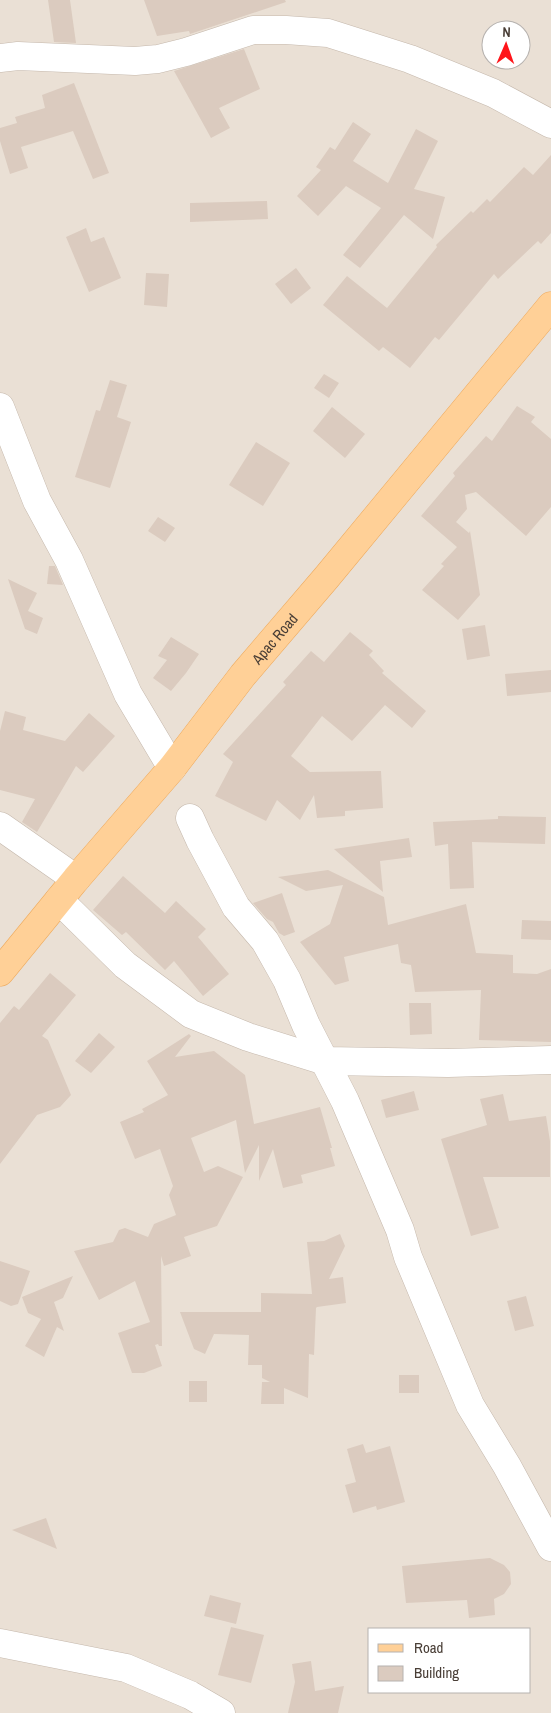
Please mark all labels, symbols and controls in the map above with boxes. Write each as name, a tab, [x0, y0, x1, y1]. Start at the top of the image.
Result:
north arrow	[481, 20, 531, 70]
text: N	[502, 23, 511, 41]
street label: Apac Road	[246, 608, 302, 669]
legend	[368, 1628, 531, 1693]
text: Road	[414, 1637, 443, 1658]
text: Building	[414, 1662, 459, 1683]

